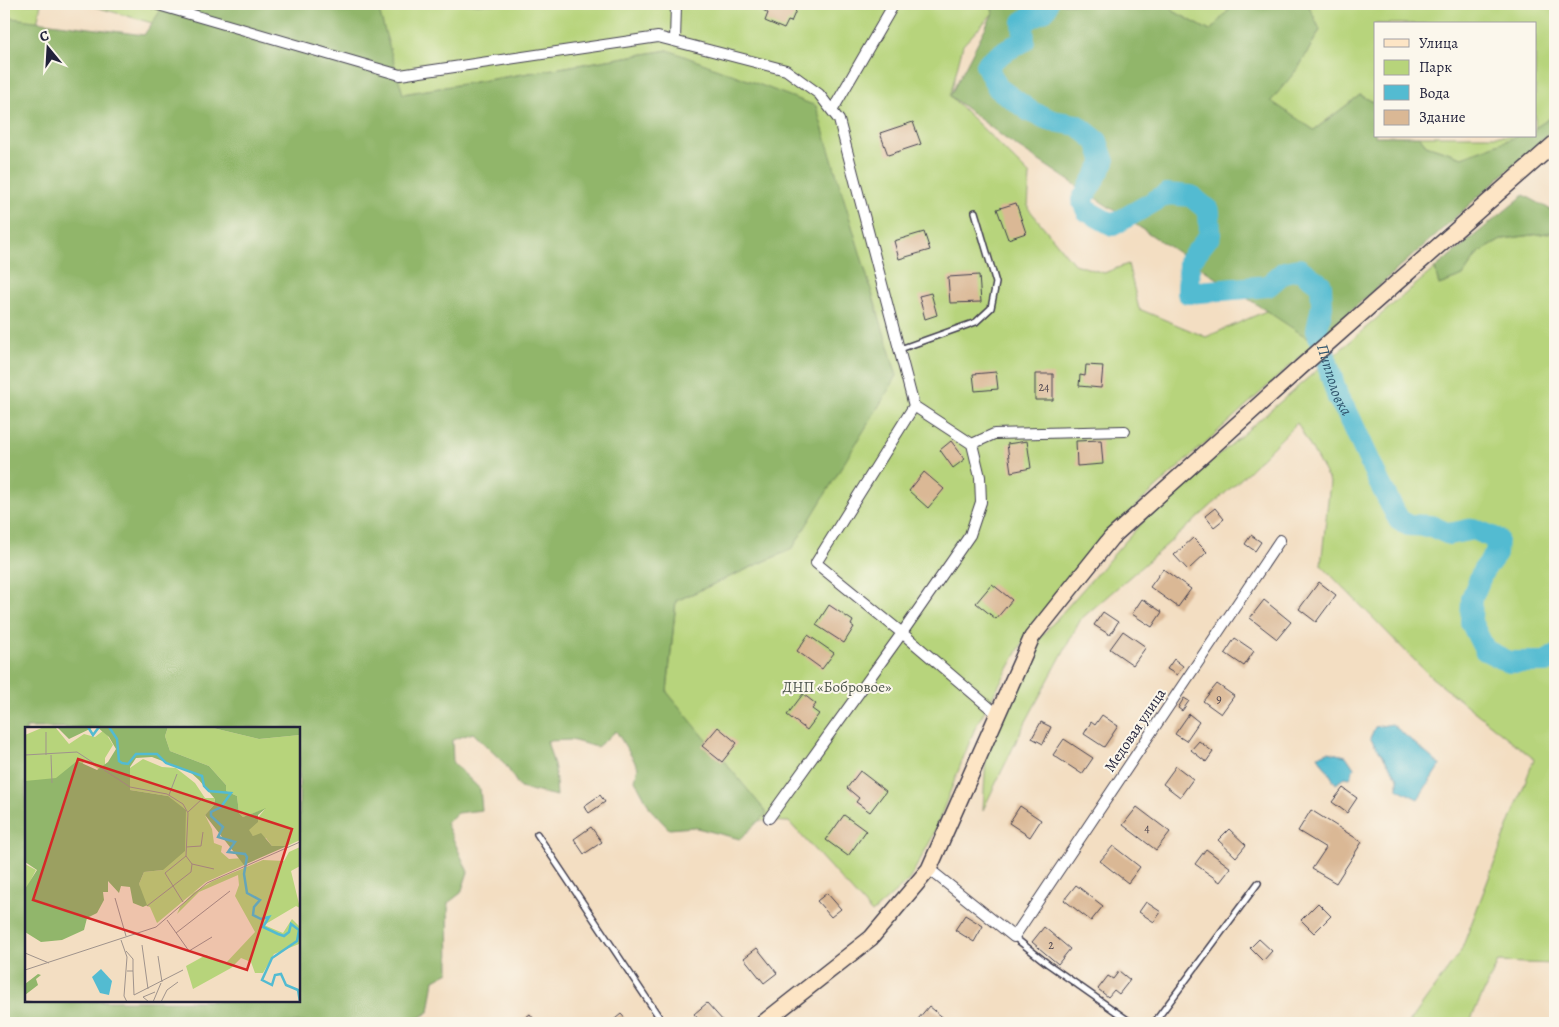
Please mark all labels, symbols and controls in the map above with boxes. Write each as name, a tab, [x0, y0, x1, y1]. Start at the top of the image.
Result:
north arrow	[22, 22, 72, 72]
legend	[1374, 22, 1536, 138]
text: С	[37, 26, 52, 46]
text: Улица	[1419, 33, 1458, 53]
text: Парк	[1419, 57, 1452, 77]
text: Вода	[1419, 83, 1450, 103]
text: Здание	[1419, 107, 1466, 127]
water label: Пипполовка	[1311, 341, 1357, 420]
house number: 24	[1038, 379, 1050, 395]
park label: ДНП «Бобровое»	[783, 677, 892, 697]
street label: Медовая улица	[1100, 684, 1170, 776]
house number: 9	[1216, 691, 1222, 707]
inset map	[25, 727, 300, 1002]
house number: 4	[1144, 820, 1150, 836]
house number: 2	[1048, 937, 1054, 953]

